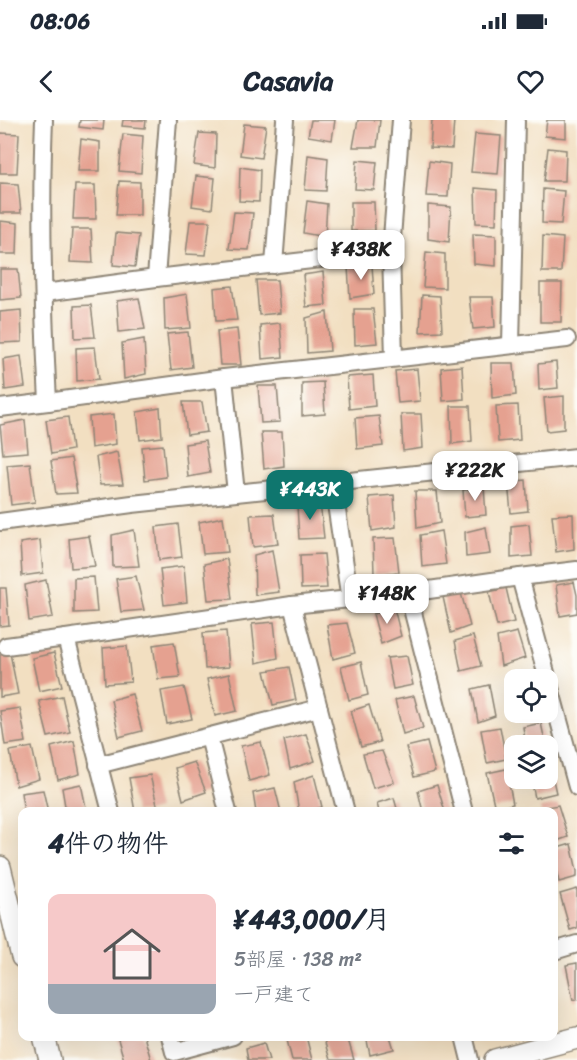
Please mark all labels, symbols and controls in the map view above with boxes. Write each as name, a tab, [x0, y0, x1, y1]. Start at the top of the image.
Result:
text: 08:06	[30, 2, 90, 41]
text: Casavia	[244, 57, 333, 105]
icon: back	[30, 65, 63, 98]
icon: heart	[514, 65, 547, 98]
pin: ¥438K	[319, 230, 403, 281]
text: ¥438K	[332, 232, 390, 267]
pin: ¥222K	[433, 451, 517, 502]
text: ¥222K	[446, 453, 504, 488]
pin: ¥443K	[268, 470, 352, 521]
text: ¥443K	[280, 472, 340, 507]
pin: ¥148K	[345, 574, 429, 625]
text: ¥148K	[359, 576, 415, 611]
map controls	[504, 669, 558, 789]
button: locate	[504, 669, 558, 723]
button: layers	[504, 735, 558, 789]
text: 4件の物件	[48, 820, 168, 866]
icon: filters	[495, 827, 528, 860]
text: ¥443,000/月	[234, 896, 390, 942]
icon: home	[96, 918, 168, 990]
text: 5部屋 · 138 m²	[234, 942, 362, 977]
text: 一戸建て	[234, 977, 314, 1012]

